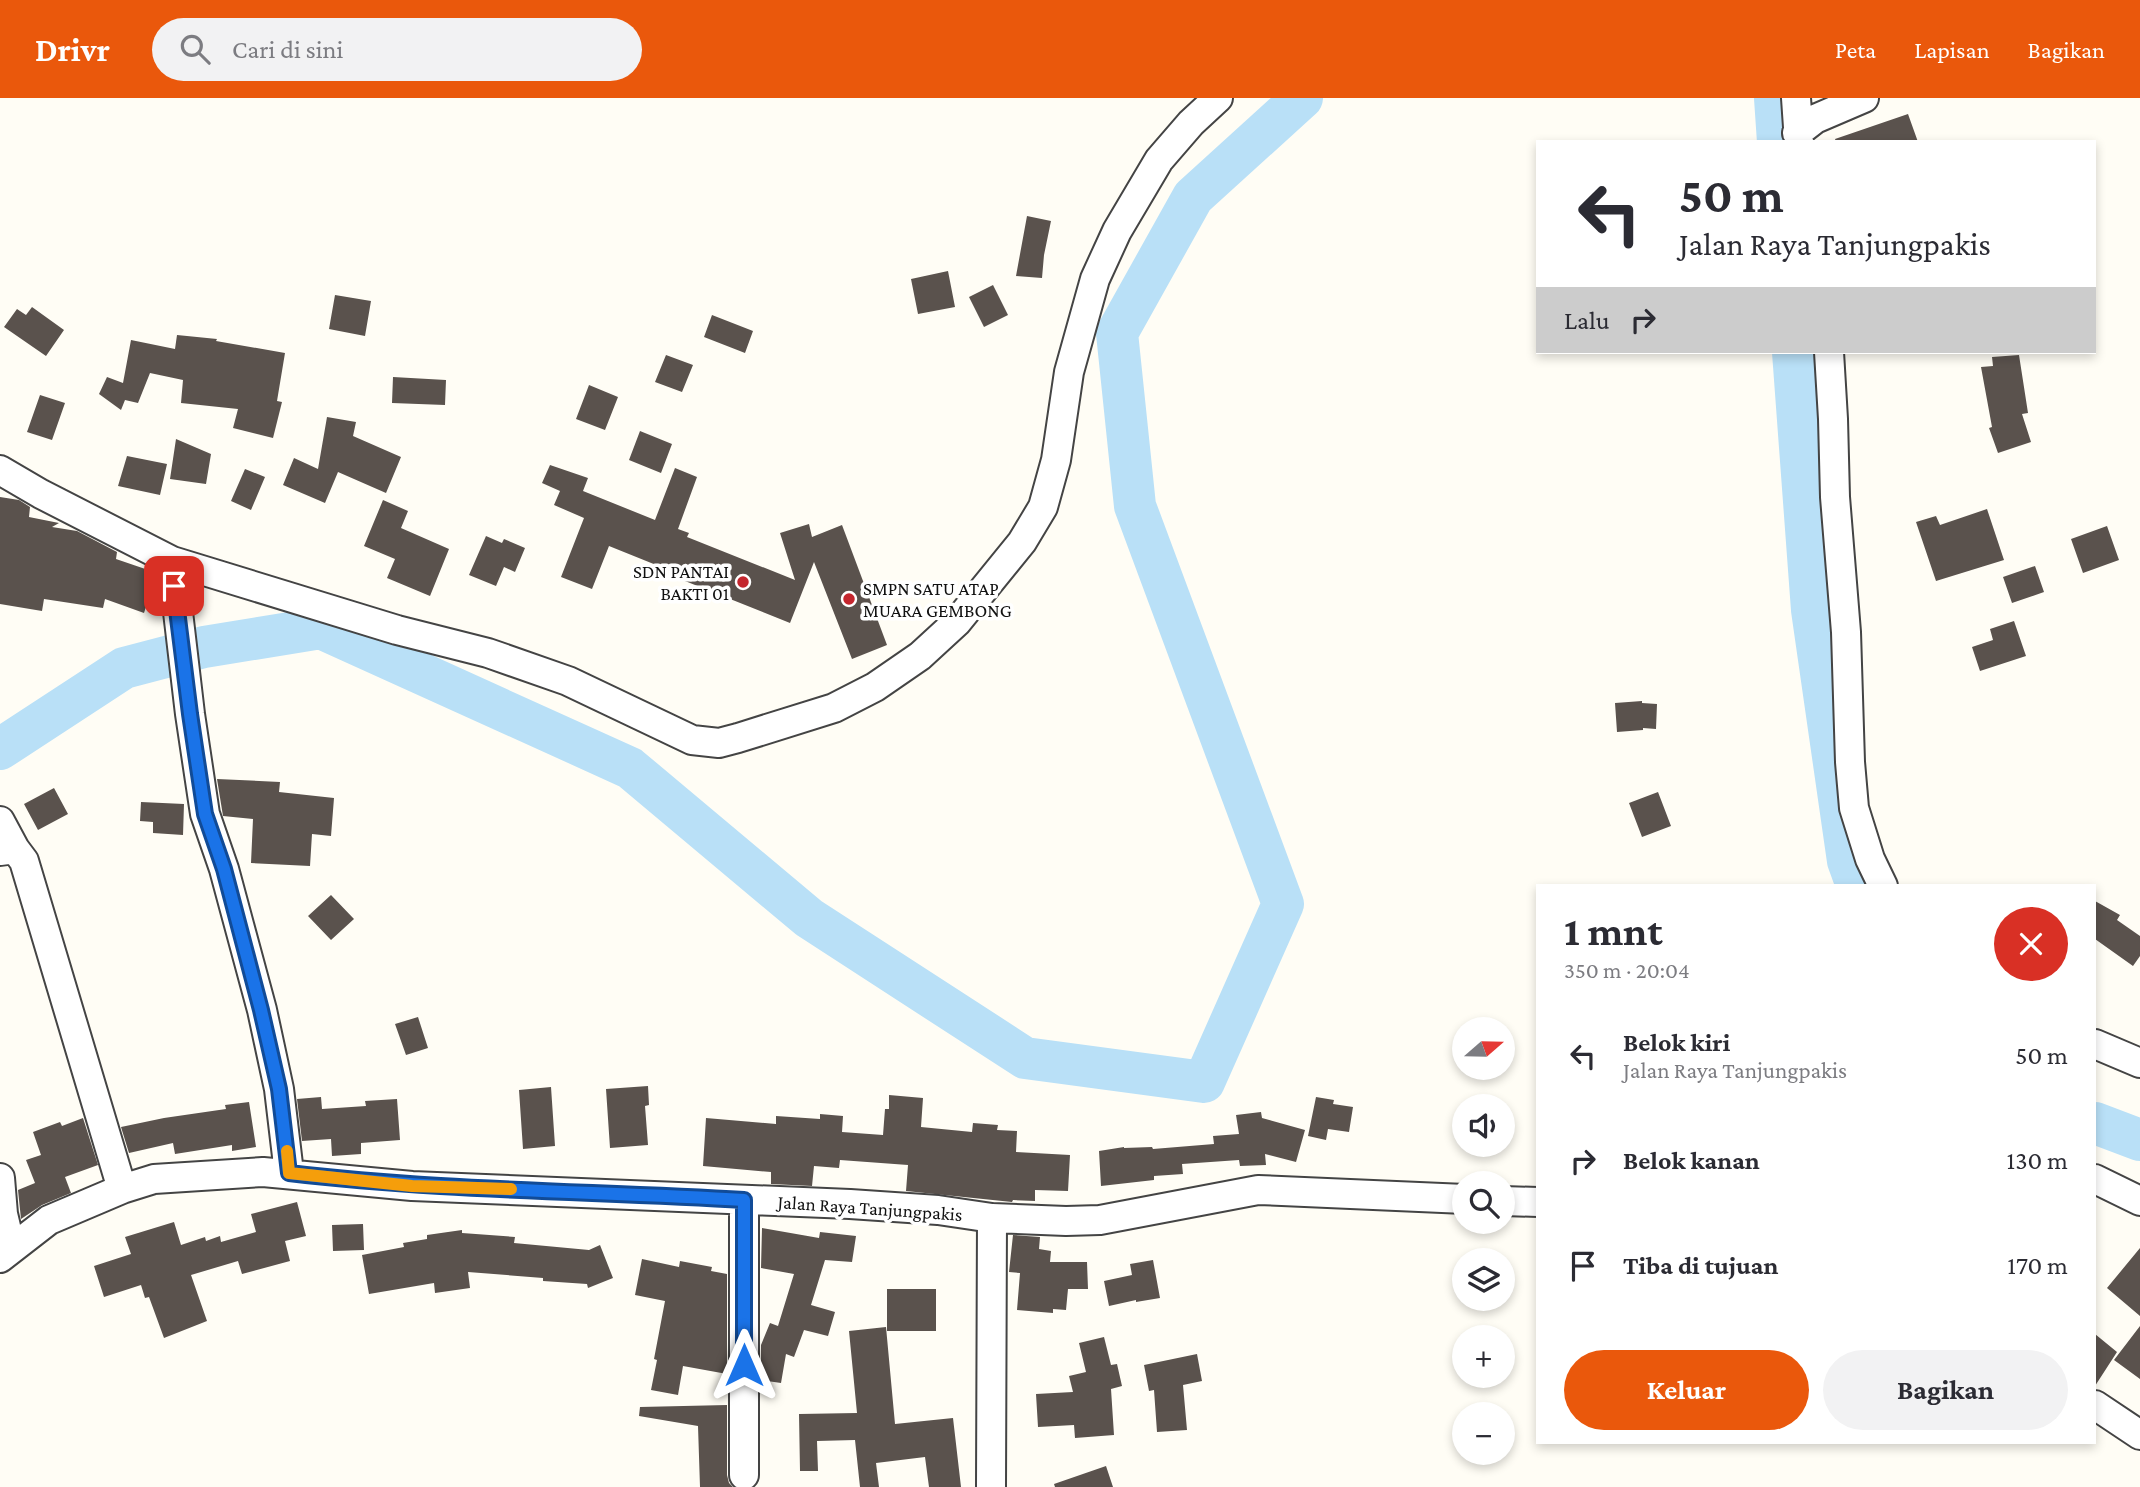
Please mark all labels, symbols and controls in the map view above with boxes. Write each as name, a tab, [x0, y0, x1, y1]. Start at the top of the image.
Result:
search box	[152, 18, 642, 81]
icon: search	[176, 30, 214, 68]
text: Drivr	[35, 31, 110, 68]
text: Cari di sini	[232, 35, 343, 64]
text: Peta	[1835, 36, 1876, 63]
text: Lapisan	[1914, 36, 1990, 63]
text: Bagikan	[2028, 36, 2105, 63]
icon: left	[1564, 168, 1655, 259]
text: 50 m	[1679, 168, 1784, 223]
text: Jalan Raya Tanjungpakis	[1679, 226, 1991, 262]
icon: right	[1624, 301, 1662, 339]
text: Lalu	[1564, 306, 1610, 335]
pin	[144, 556, 204, 616]
place label: SDN PANTAI BAKTI 01	[633, 561, 729, 604]
icon: arrive	[155, 567, 193, 605]
marker: SDN PANTAI BAKTI 01	[735, 574, 751, 590]
place label: SMPN SATU ATAP MUARA GEMBONG	[863, 578, 1012, 621]
marker: SMPN SATU ATAP MUARA GEMBONG	[841, 591, 857, 607]
text: 1 mnt	[1564, 907, 1663, 954]
button: close	[1994, 907, 2068, 981]
text: 350 m · 20:04	[1564, 957, 1690, 983]
north arrow	[1452, 1017, 1516, 1080]
map controls	[1452, 1017, 1515, 1465]
text: Belok kiri	[1623, 1028, 1730, 1057]
icon: left	[1564, 1037, 1602, 1075]
text: 50 m	[2015, 1041, 2068, 1070]
text: Jalan Raya Tanjungpakis	[1623, 1057, 1847, 1083]
button: sound	[1452, 1094, 1515, 1157]
icon: right	[1564, 1142, 1602, 1180]
text: Belok kanan	[1623, 1146, 1760, 1175]
text: 130 m	[2007, 1146, 2068, 1175]
button: search	[1452, 1171, 1515, 1234]
street label: Jalan Raya Tanjungpakis	[775, 1191, 963, 1226]
icon: arrive	[1564, 1247, 1602, 1285]
button: layers	[1452, 1248, 1515, 1311]
text: Tiba di tujuan	[1623, 1251, 1778, 1280]
text: 170 m	[2007, 1251, 2068, 1280]
button: +	[1452, 1325, 1515, 1388]
position arrow	[707, 1328, 781, 1402]
button: Keluar	[1564, 1350, 1809, 1430]
button: Bagikan	[1823, 1350, 2068, 1430]
button: −	[1452, 1402, 1515, 1465]

